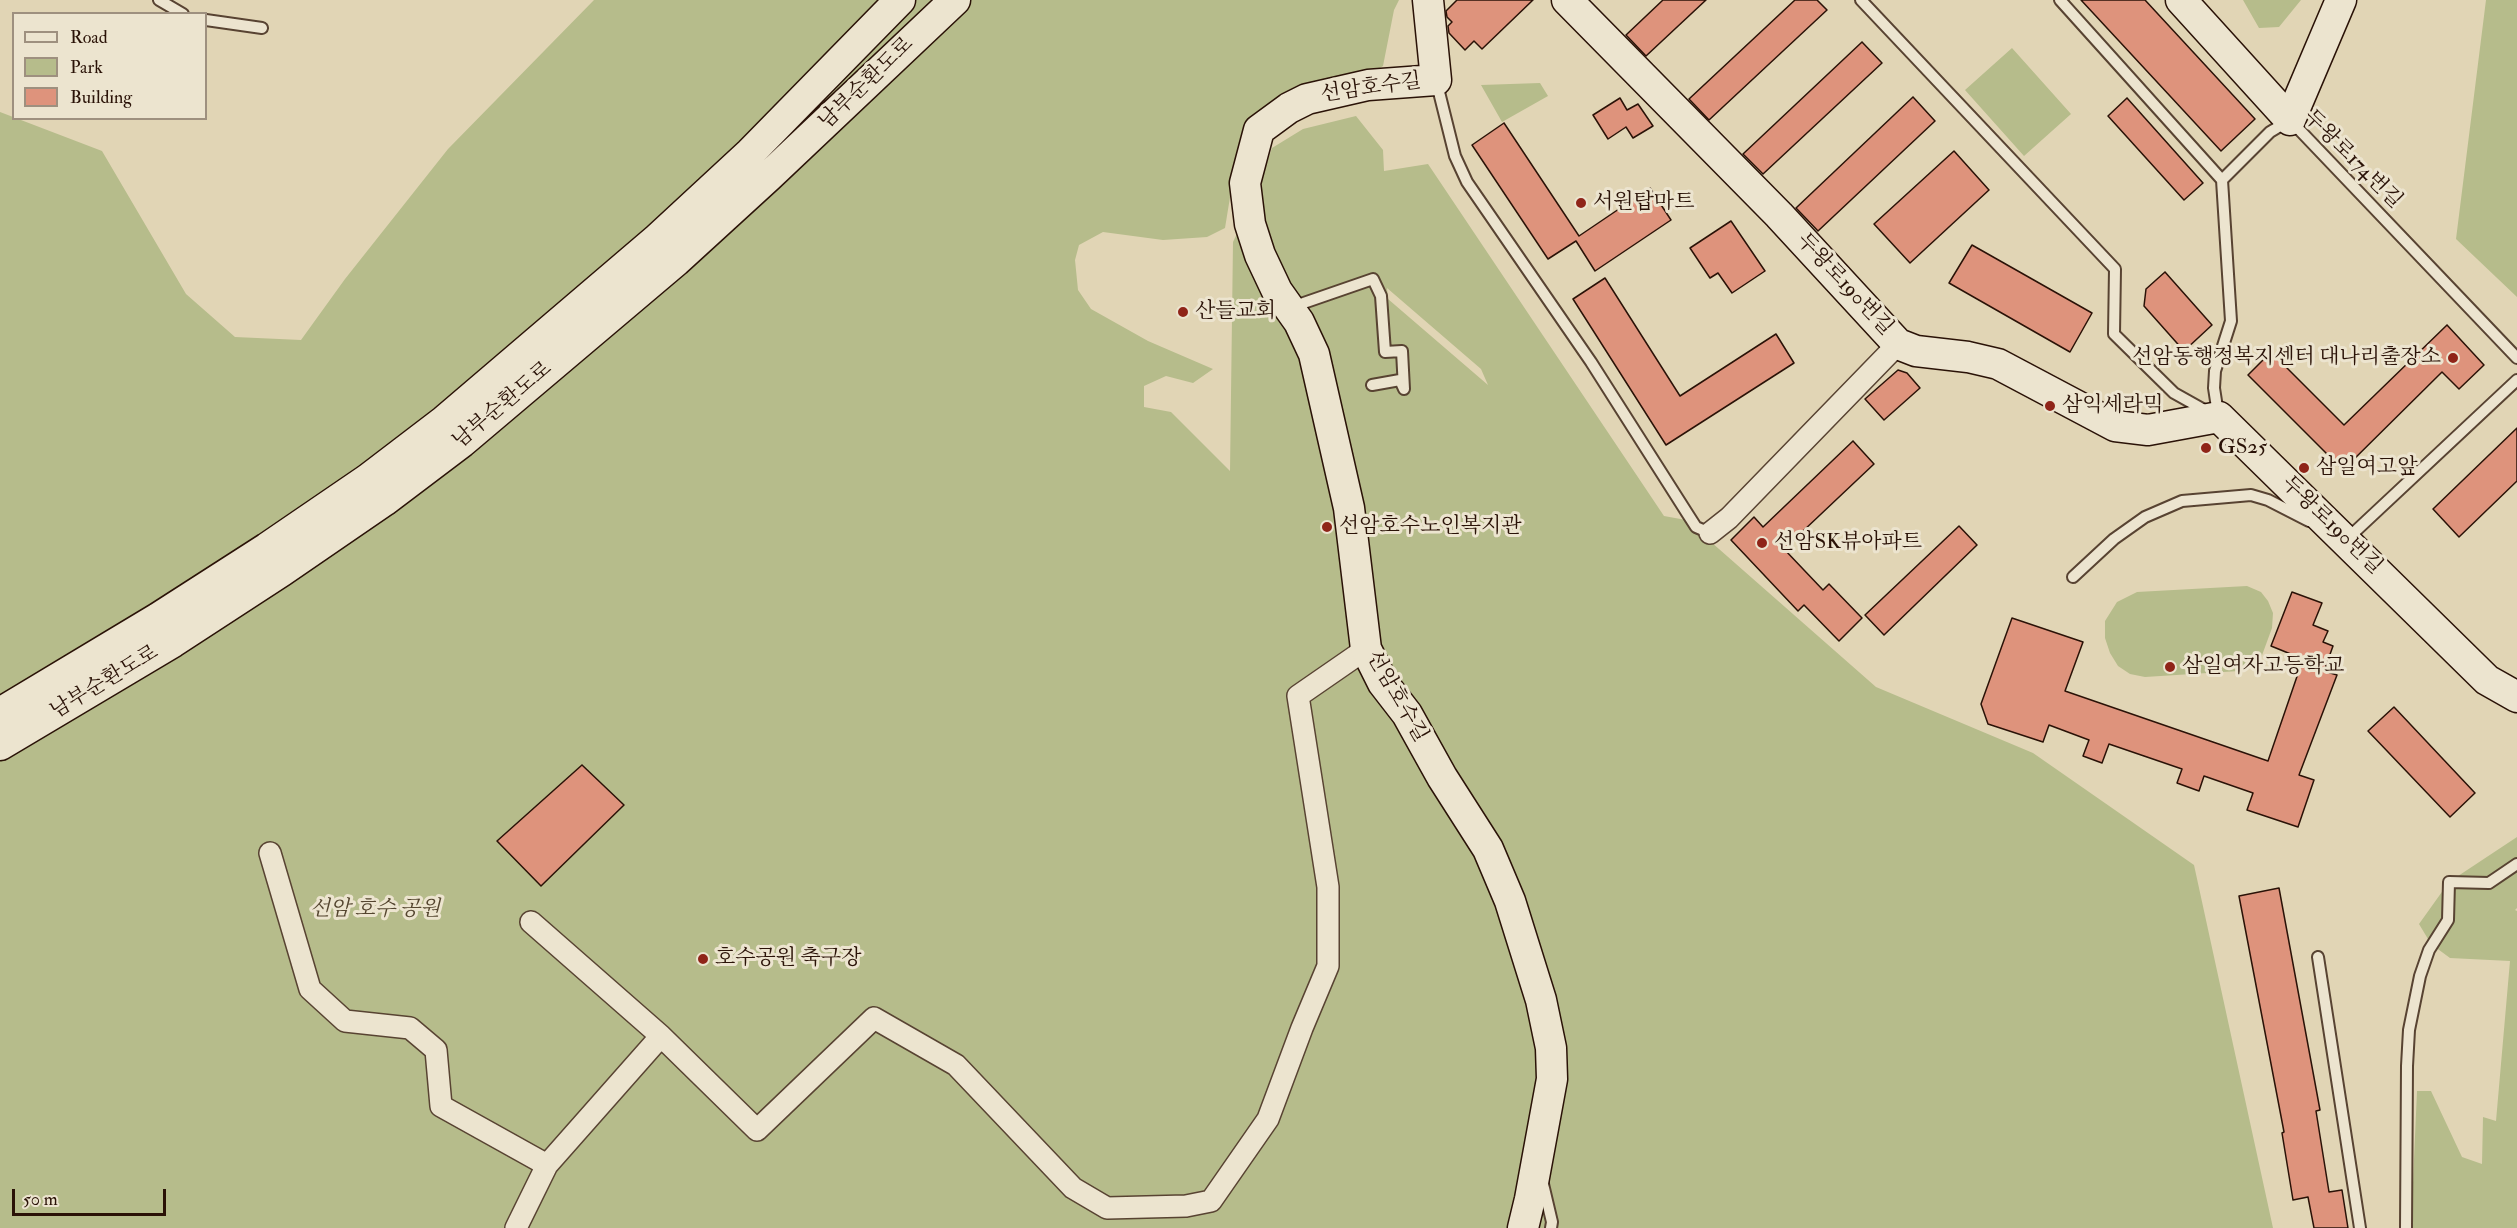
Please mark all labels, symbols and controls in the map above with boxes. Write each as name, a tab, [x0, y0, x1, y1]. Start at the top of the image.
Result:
legend	[12, 12, 207, 120]
text: Road	[70, 26, 108, 49]
street label: 남부순환도로	[814, 33, 920, 135]
text: Park	[70, 56, 103, 79]
street label: 선암호수길	[1319, 69, 1423, 109]
text: Building	[70, 86, 132, 109]
street label: 두왕로174번길	[2297, 105, 2407, 215]
place label: 서원탑마트	[1593, 190, 1694, 216]
marker: 서원탑마트	[1574, 196, 1588, 210]
street label: 두왕로190번길	[1790, 229, 1898, 341]
place label: 산들교회	[1195, 299, 1276, 325]
marker: 산들교회	[1176, 305, 1190, 319]
place label: 선암동행정복지센터 대나리출장소	[2132, 345, 2441, 371]
marker: 선암동행정복지센터 대나리출장소	[2446, 351, 2460, 365]
street label: 남부순환도로	[448, 357, 558, 455]
place label: 삼익세라믹	[2062, 393, 2163, 419]
marker: 삼익세라믹	[2043, 399, 2057, 413]
place label: GS25	[2218, 435, 2267, 461]
marker: GS25	[2199, 441, 2213, 455]
place label: 삼일여고앞	[2316, 455, 2417, 481]
marker: 삼일여고앞	[2297, 461, 2311, 475]
street label: 두왕로190번길	[2275, 472, 2387, 580]
place label: 선암호수노인복지관	[1339, 514, 1522, 540]
marker: 선암호수노인복지관	[1320, 520, 1334, 534]
place label: 선암SK뷰아파트	[1774, 530, 1922, 556]
marker: 선암SK뷰아파트	[1755, 536, 1769, 550]
street label: 남부순환도로	[46, 641, 164, 725]
street label: 선암호수길	[1360, 647, 1432, 747]
place label: 삼일여자고등학교	[2182, 654, 2344, 680]
marker: 삼일여자고등학교	[2163, 660, 2177, 674]
park label: 선암 호수 공원	[310, 897, 440, 923]
place label: 호수공원 축구장	[715, 946, 861, 972]
marker: 호수공원 축구장	[696, 952, 710, 966]
scale bar	[15, 1177, 170, 1215]
text: 50 m	[23, 1188, 58, 1211]

